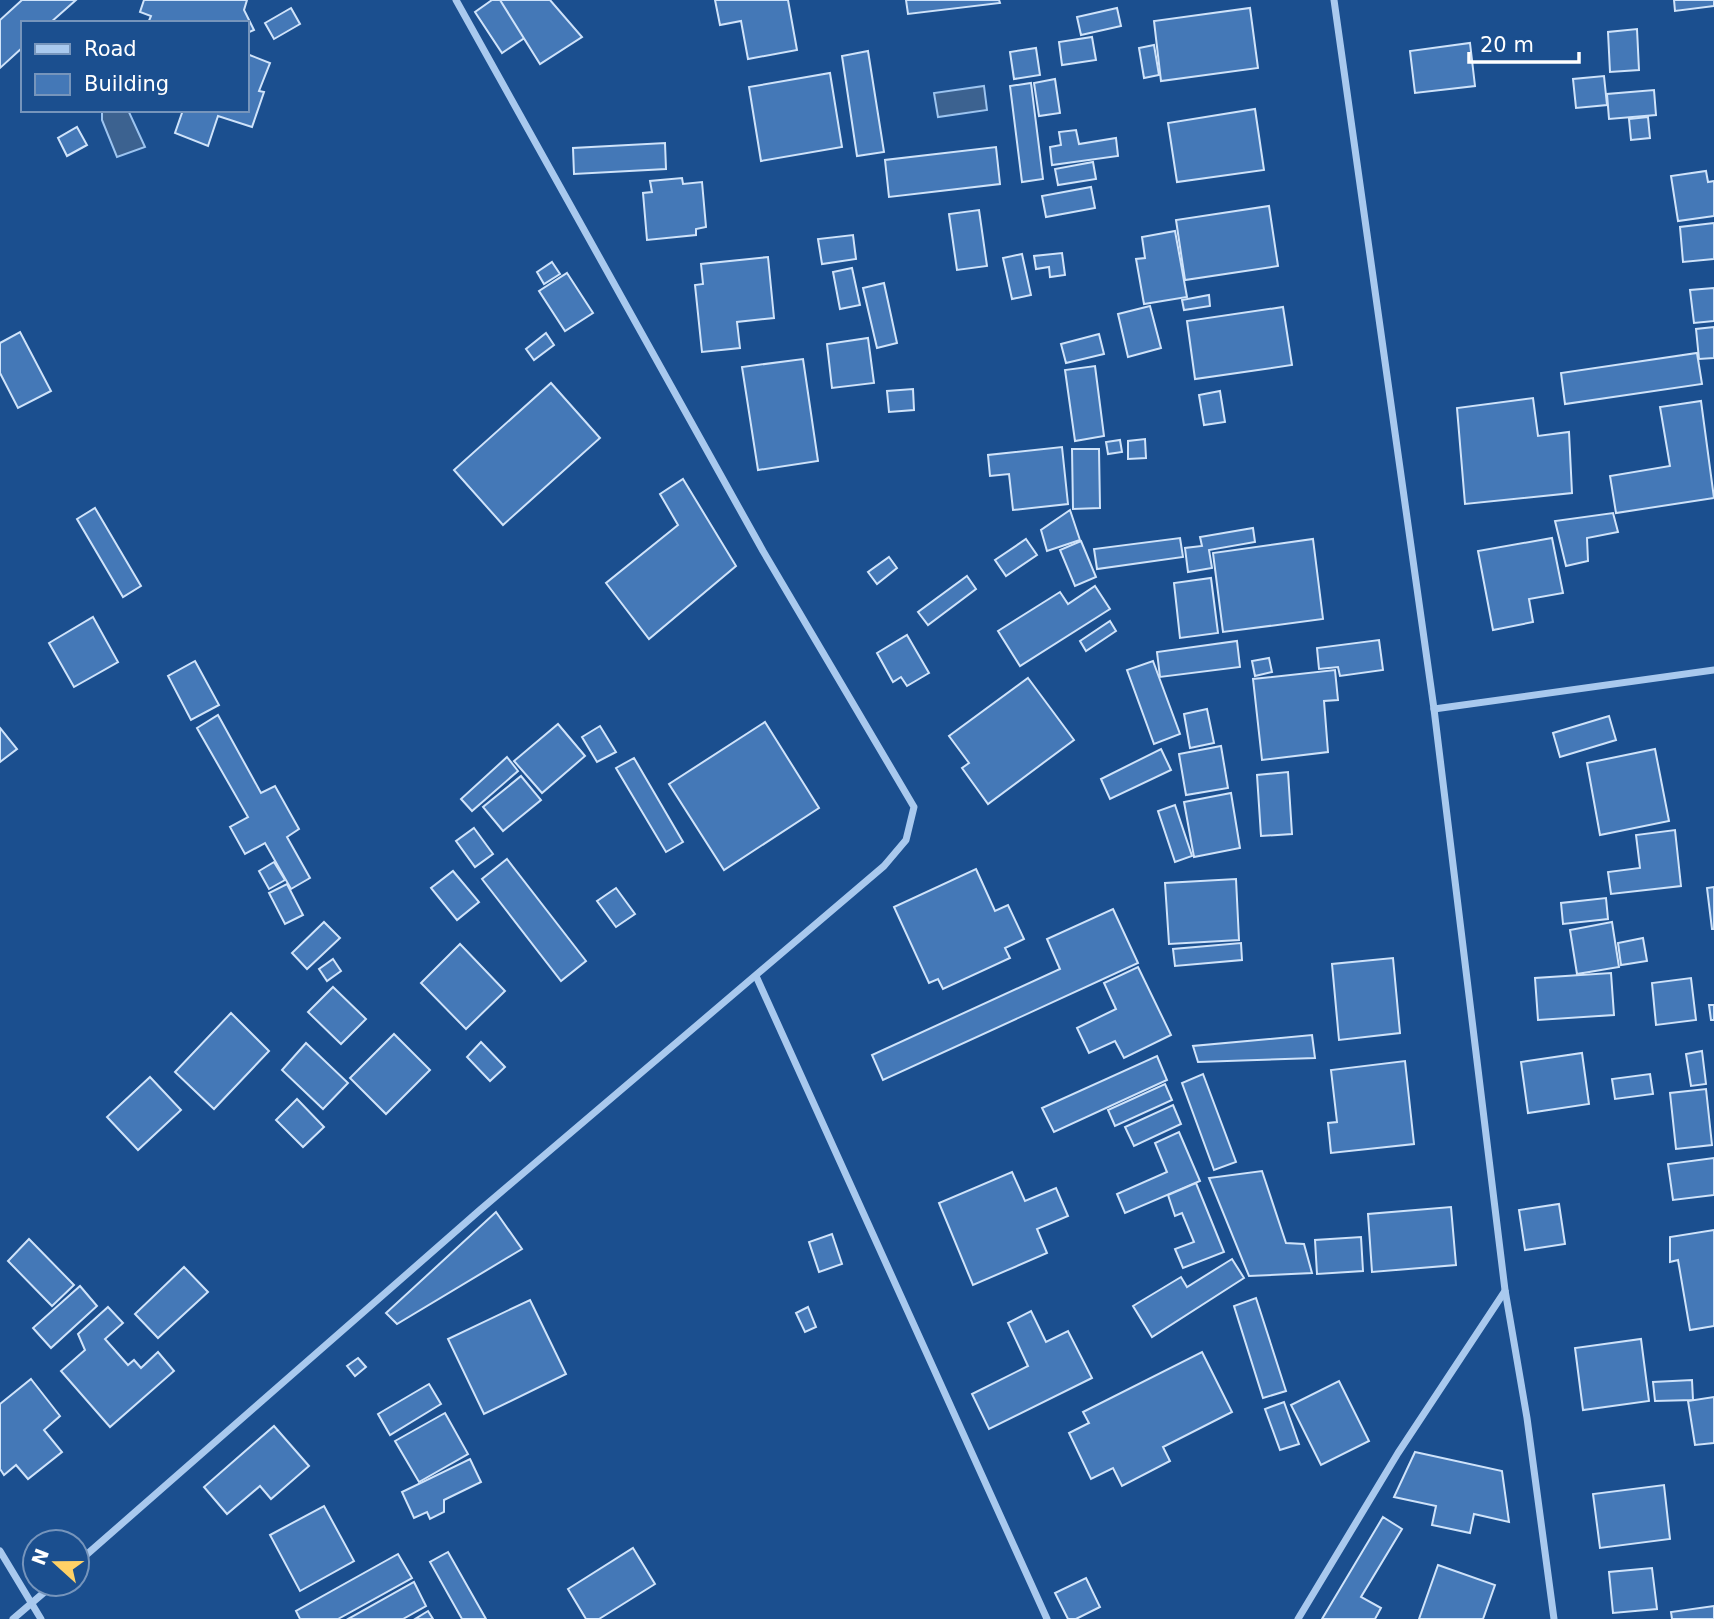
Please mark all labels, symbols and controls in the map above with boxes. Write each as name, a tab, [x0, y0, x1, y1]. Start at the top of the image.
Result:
legend	[21, 21, 248, 112]
scale bar	[1469, 21, 1579, 65]
text: 20 m	[1480, 33, 1534, 57]
text: Road	[84, 37, 137, 61]
text: Building	[84, 72, 169, 96]
north arrow	[21, 1528, 91, 1598]
text: N	[27, 1546, 53, 1568]

